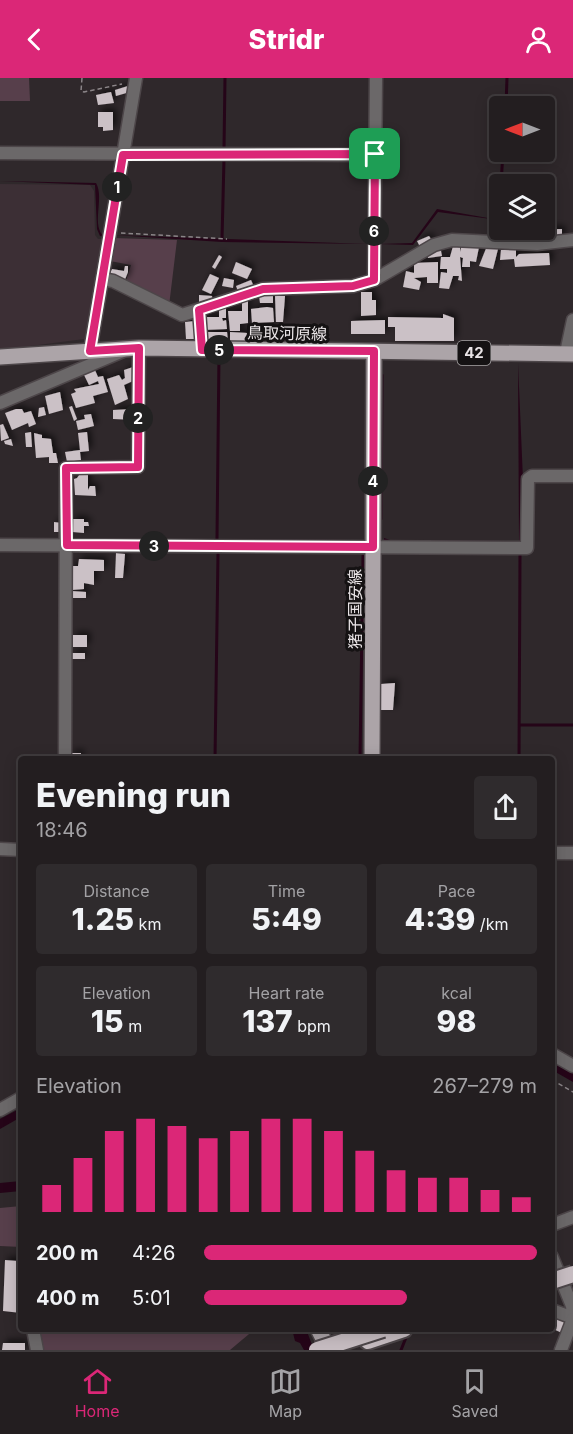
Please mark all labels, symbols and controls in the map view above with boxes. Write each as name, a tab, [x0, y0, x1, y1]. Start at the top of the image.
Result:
icon: back	[18, 23, 51, 56]
text: Stridr	[249, 23, 324, 56]
icon: person	[522, 23, 555, 56]
north arrow	[489, 96, 555, 162]
map controls	[489, 96, 555, 240]
pin	[349, 128, 400, 179]
icon: arrive	[358, 137, 391, 170]
pin: 1	[102, 172, 132, 202]
button: layers	[489, 174, 555, 240]
text: 1	[114, 177, 120, 197]
pin: 6	[359, 216, 389, 246]
text: 6	[369, 221, 379, 241]
street label: 鳥取河原線	[247, 322, 327, 344]
pin: 5	[204, 335, 234, 365]
text: 5	[214, 340, 224, 360]
road number: 42	[458, 341, 490, 365]
pin: 2	[123, 403, 153, 433]
text: 2	[133, 408, 143, 428]
pin: 4	[358, 466, 388, 496]
text: 4	[368, 471, 378, 491]
pin: 3	[139, 531, 169, 561]
text: 3	[149, 536, 159, 556]
street label: 猪子国安線	[345, 569, 365, 649]
text: Evening run	[36, 775, 231, 815]
button: share	[474, 776, 537, 839]
text: 18:46	[36, 818, 88, 842]
text: Distance	[83, 881, 150, 901]
text: Time	[268, 881, 305, 901]
text: Pace	[438, 881, 475, 901]
text: 1.25	[72, 901, 134, 937]
text: 5:49	[251, 901, 322, 937]
text: 4:39	[405, 901, 475, 937]
text: km	[134, 914, 161, 934]
text: /km	[475, 914, 508, 934]
text: Elevation	[82, 983, 151, 1003]
text: Heart rate	[249, 983, 324, 1003]
text: kcal	[441, 983, 472, 1003]
text: 15	[91, 1003, 124, 1039]
text: 137	[242, 1003, 293, 1039]
text: 98	[437, 1003, 476, 1039]
text: m	[124, 1016, 142, 1036]
text: bpm	[293, 1016, 331, 1036]
text: Elevation	[36, 1074, 122, 1098]
text: 267–279 m	[432, 1074, 537, 1098]
text: 200 m	[36, 1241, 99, 1265]
text: 4:26	[132, 1241, 175, 1265]
text: 400 m	[36, 1286, 100, 1310]
text: 5:01	[132, 1286, 171, 1310]
tab: Home	[75, 1365, 120, 1421]
tab: Map	[269, 1365, 302, 1421]
tab: Saved	[451, 1365, 498, 1421]

